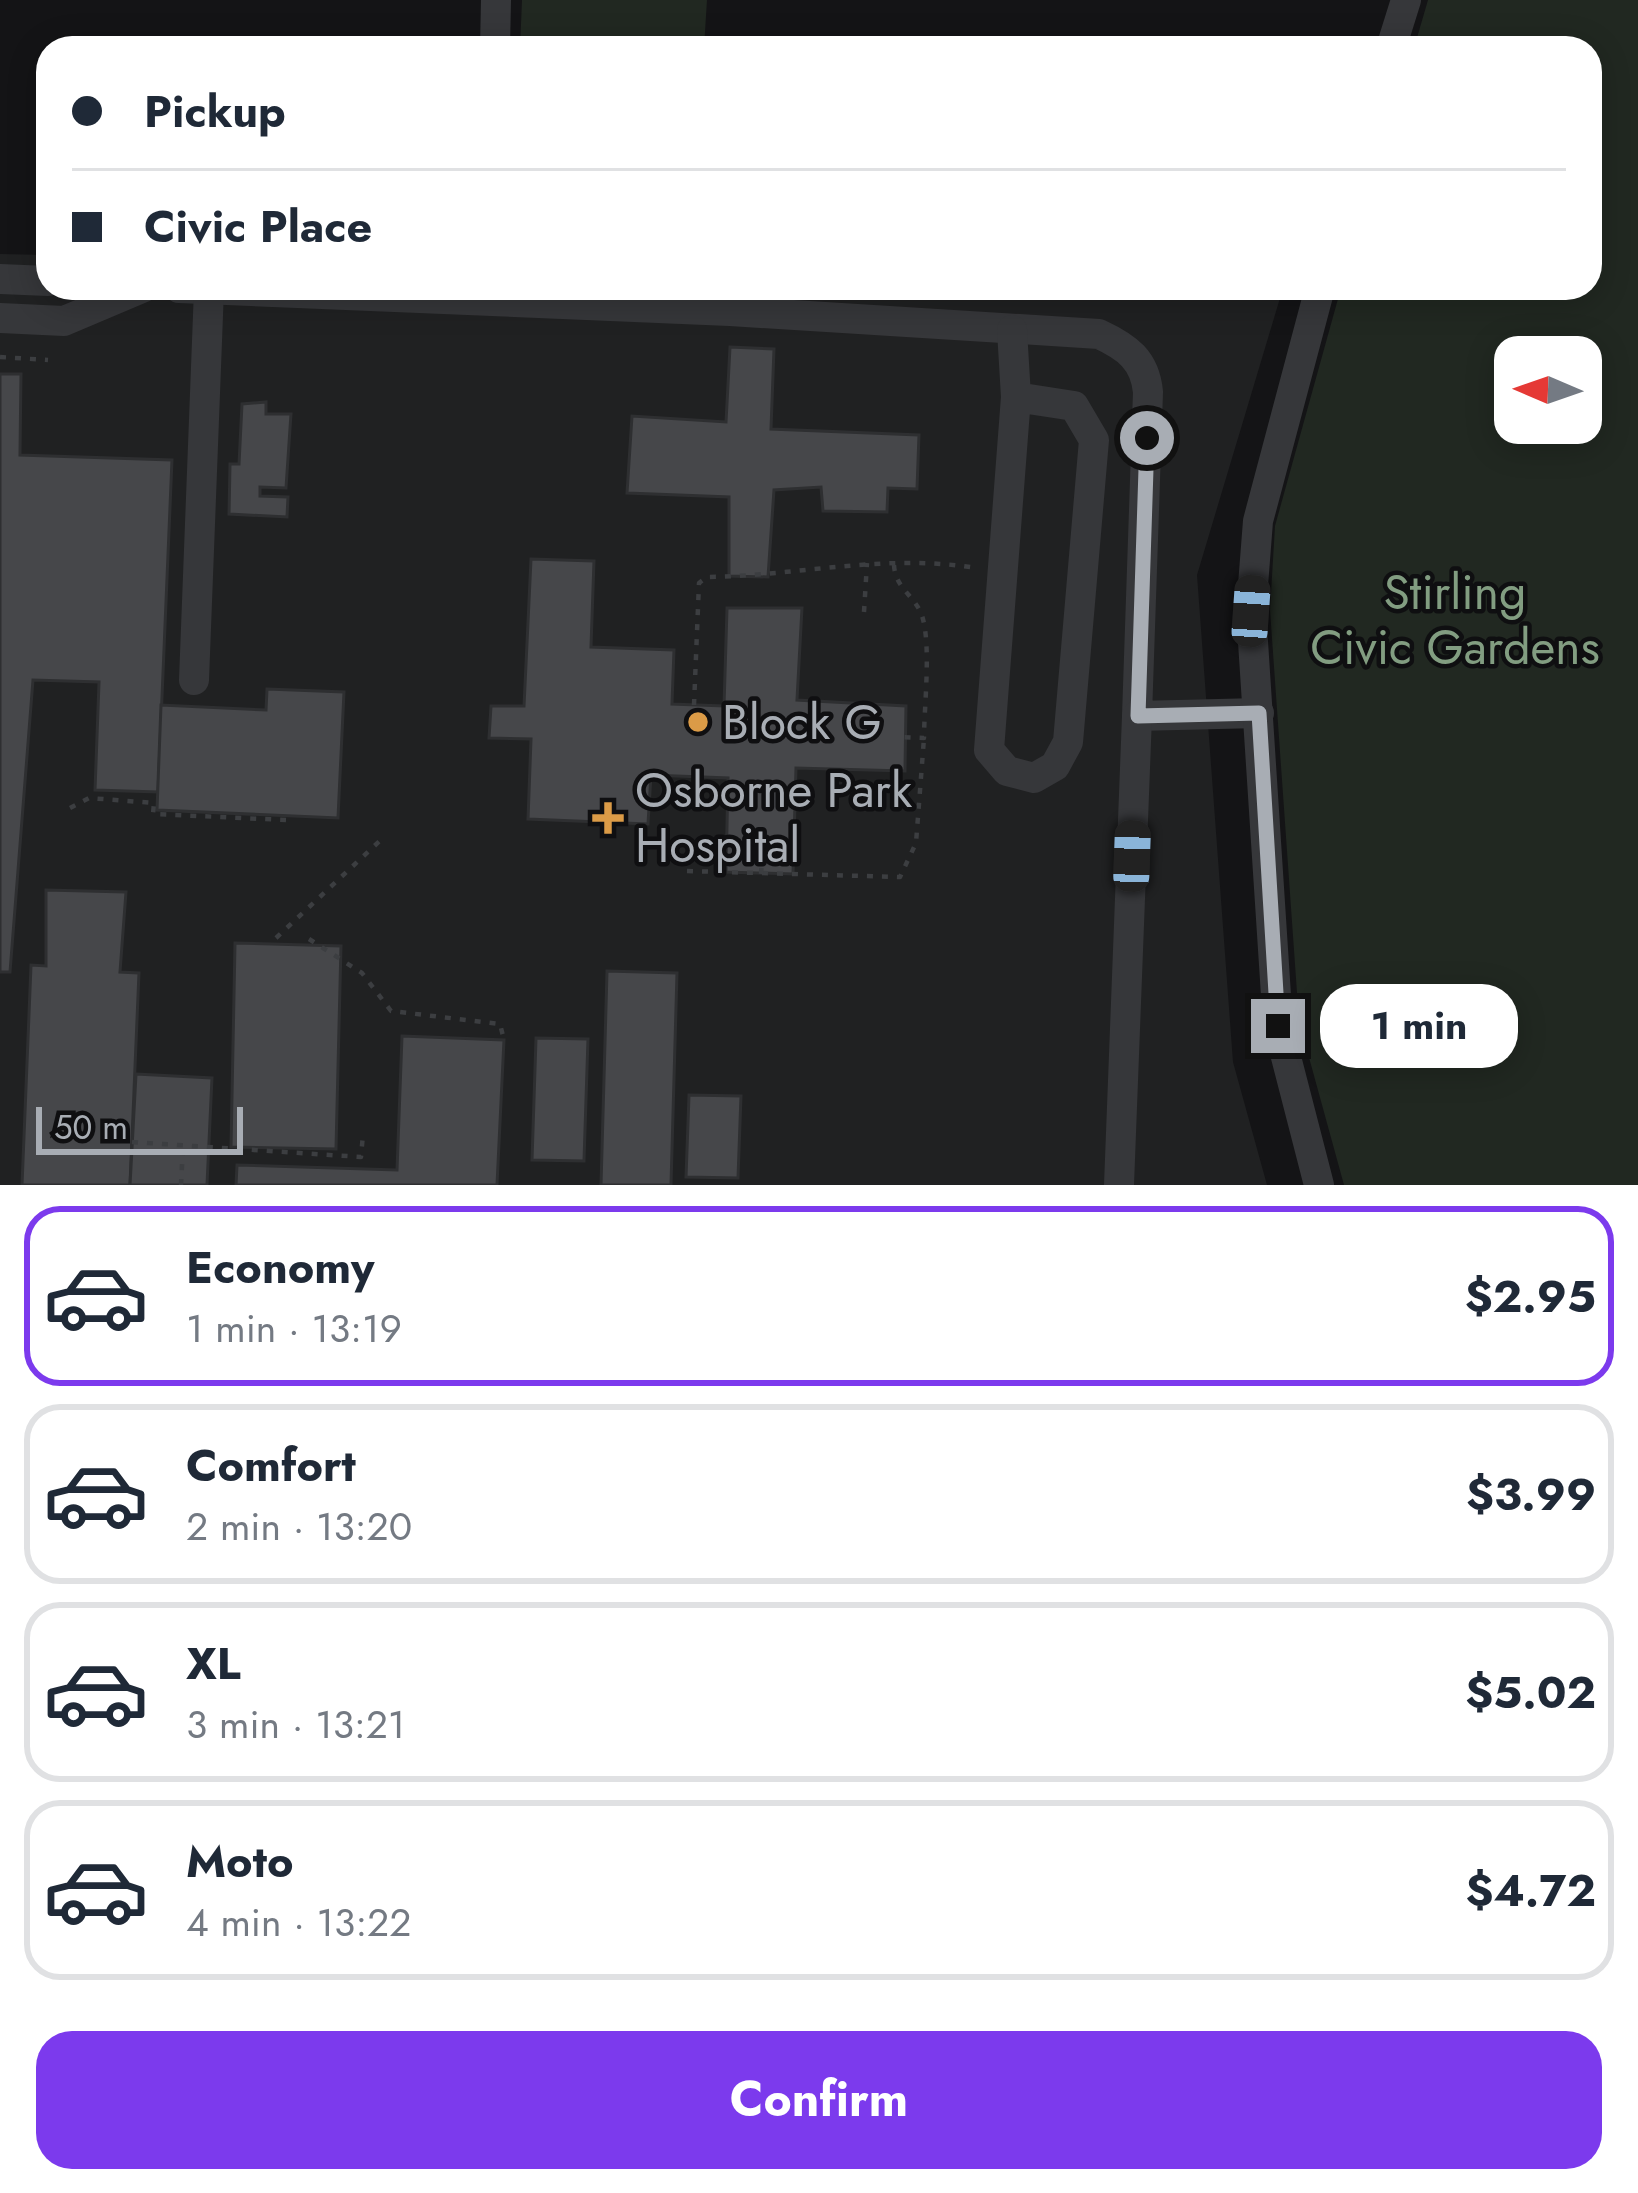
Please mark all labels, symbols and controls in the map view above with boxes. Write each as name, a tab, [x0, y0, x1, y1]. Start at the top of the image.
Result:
text: Pickup	[144, 79, 286, 144]
text: Civic Place	[144, 194, 372, 259]
north arrow	[1494, 336, 1602, 444]
map controls	[1494, 336, 1602, 444]
route start	[1120, 411, 1174, 465]
park label: Stirling Civic Gardens	[1310, 558, 1600, 682]
car	[1231, 574, 1271, 648]
place label: Block G	[722, 688, 882, 757]
marker: Block G	[685, 709, 711, 735]
place label: Osborne Park Hospital	[635, 756, 913, 880]
marker: Osborne Park Hospital	[592, 802, 624, 834]
car	[1113, 819, 1151, 893]
callout: 1 min	[1320, 984, 1518, 1068]
text: 1 min	[1371, 997, 1467, 1054]
route end	[1251, 999, 1305, 1053]
scale bar	[36, 1101, 243, 1154]
text: 50 m	[54, 1104, 128, 1151]
text: Economy	[186, 1235, 374, 1300]
icon: car	[42, 1242, 150, 1350]
text: $2.95	[1465, 1264, 1596, 1329]
text: 1 min · 13:19	[186, 1300, 402, 1357]
text: Comfort	[186, 1433, 356, 1498]
icon: car	[42, 1440, 150, 1548]
text: $3.99	[1466, 1462, 1596, 1527]
text: 2 min · 13:20	[186, 1498, 412, 1555]
text: XL	[186, 1631, 241, 1696]
icon: car	[42, 1638, 150, 1746]
text: $5.02	[1465, 1660, 1596, 1725]
text: 3 min · 13:21	[186, 1696, 405, 1753]
text: Moto	[186, 1829, 294, 1894]
icon: car	[42, 1836, 150, 1944]
text: $4.72	[1465, 1858, 1596, 1923]
text: 4 min · 13:22	[186, 1894, 412, 1951]
button: Confirm	[36, 2031, 1602, 2169]

